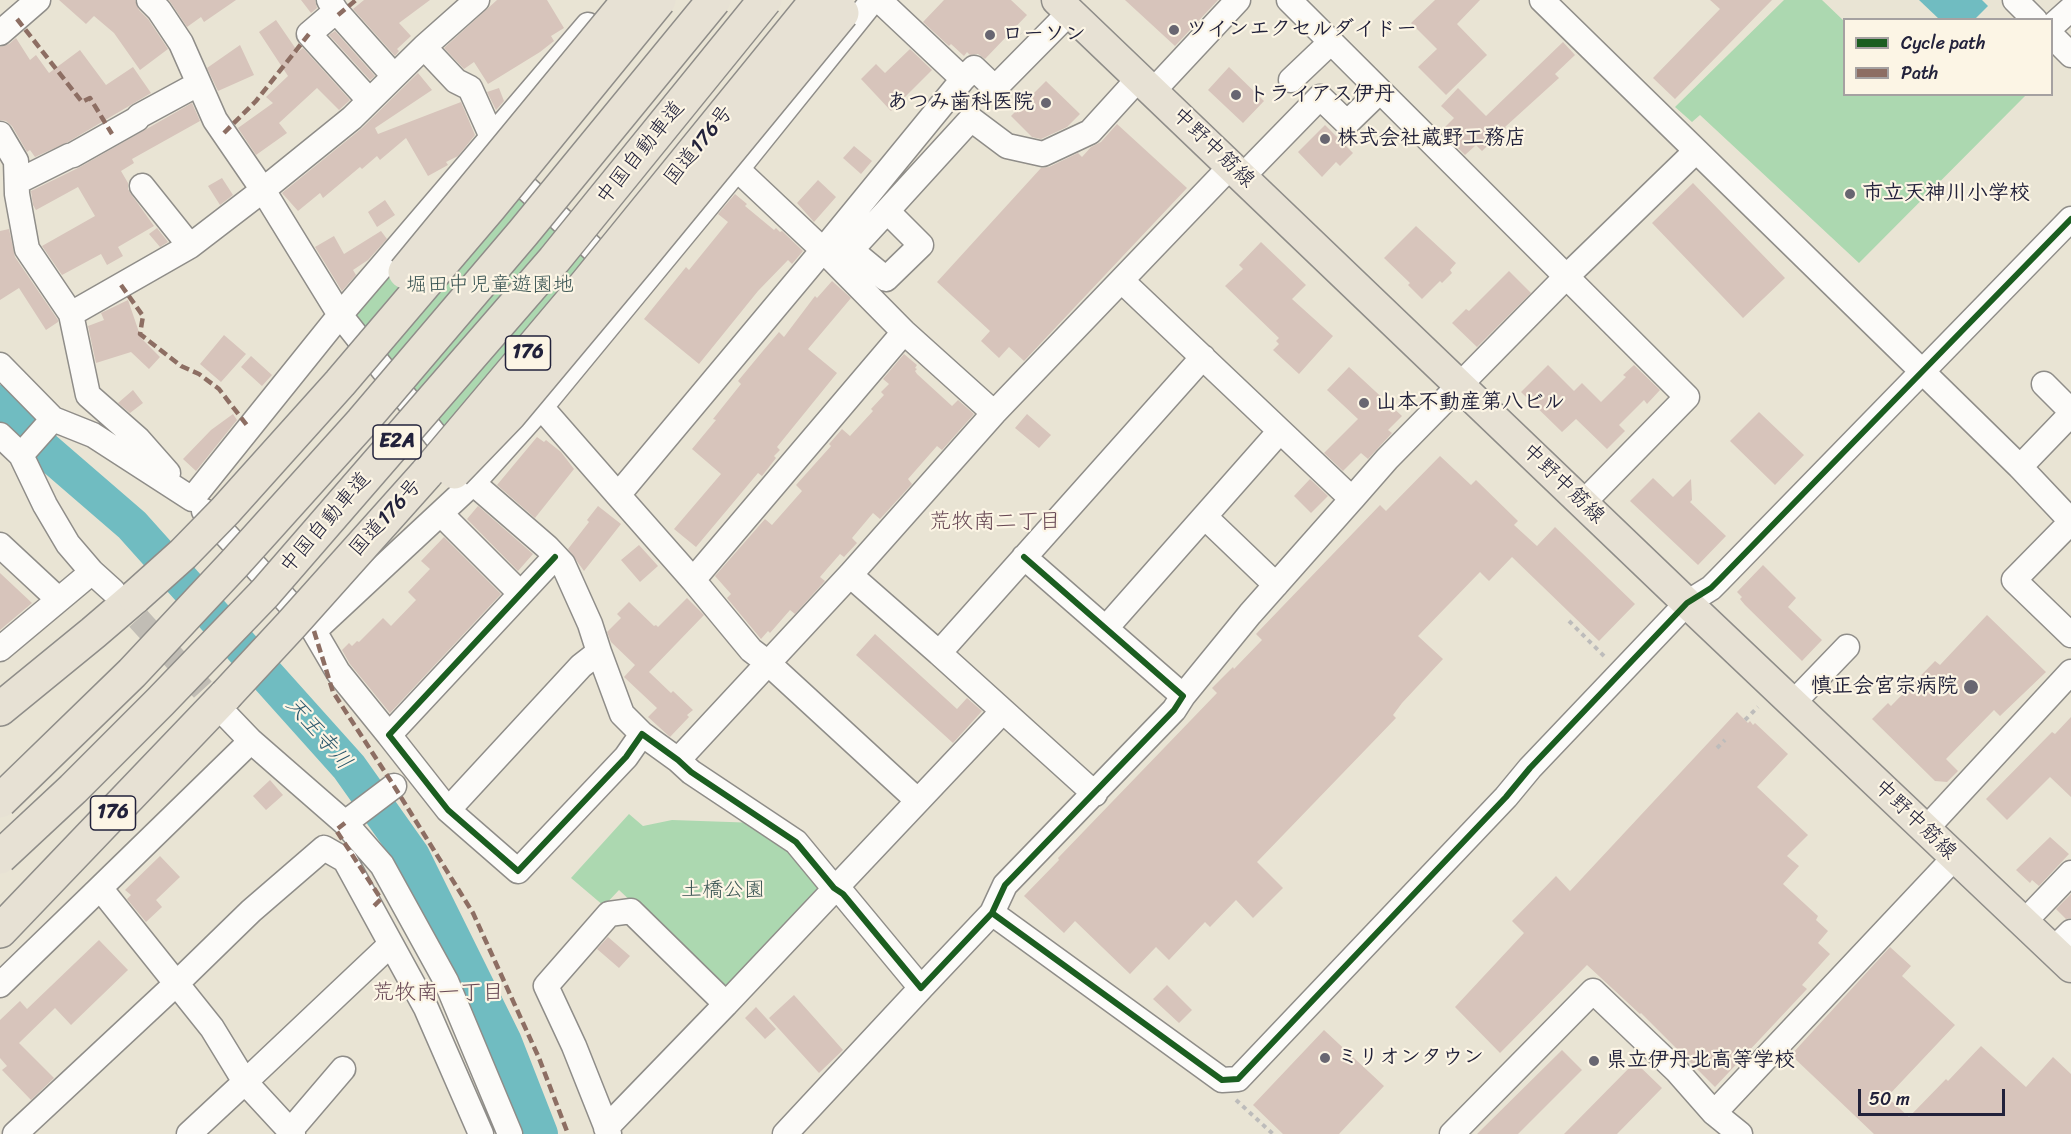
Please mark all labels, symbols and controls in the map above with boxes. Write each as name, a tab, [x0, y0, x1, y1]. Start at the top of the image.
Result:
place label: ツインエクセルダイドー	[1186, 17, 1417, 43]
legend	[1843, 18, 2053, 96]
place label: ローソン	[1002, 22, 1086, 48]
marker: ツインエクセルダイドー	[1167, 23, 1181, 37]
text: Cycle path	[1901, 27, 1985, 59]
marker: ローソン	[983, 28, 997, 42]
text: Path	[1901, 57, 1938, 89]
place label: トライアス伊丹	[1248, 82, 1395, 108]
marker: トライアス伊丹	[1229, 88, 1243, 102]
place label: あつみ歯科医院	[887, 90, 1034, 116]
street label: 中国自動車道	[592, 96, 690, 210]
marker: あつみ歯科医院	[1039, 96, 1053, 110]
street label: 国道176号	[659, 101, 739, 191]
street label: 中野中筋線	[1166, 102, 1260, 194]
place label: 株式会社蔵野工務店	[1337, 126, 1526, 152]
marker: 株式会社蔵野工務店	[1318, 132, 1332, 146]
place label: 市立天神川小学校	[1862, 181, 2030, 207]
marker: 市立天神川小学校	[1843, 187, 1857, 201]
park label: 堀田中児童遊園地	[406, 273, 574, 299]
road number: 176	[506, 336, 550, 370]
place label: 山本不動産第八ビル	[1376, 390, 1565, 416]
marker: 山本不動産第八ビル	[1357, 396, 1371, 410]
road number: E2A	[373, 425, 421, 459]
street label: 中野中筋線	[1516, 438, 1610, 530]
street label: 中国自動車道	[275, 467, 377, 579]
street label: 国道176号	[345, 474, 427, 562]
district label: 荒牧南二丁目	[929, 509, 1061, 535]
place label: 慎正会宮宗病院	[1811, 674, 1958, 700]
marker: 慎正会宮宗病院	[1962, 678, 1980, 696]
water label: 天王寺川	[279, 692, 357, 776]
street label: 中野中筋線	[1868, 774, 1962, 866]
road number: 176	[90, 796, 136, 830]
park label: 土橋公園	[681, 878, 765, 904]
district label: 荒牧南一丁目	[372, 980, 504, 1006]
place label: ミリオンタウン	[1337, 1045, 1484, 1071]
place label: 県立伊丹北高等学校	[1606, 1048, 1795, 1074]
marker: ミリオンタウン	[1318, 1051, 1332, 1065]
marker: 県立伊丹北高等学校	[1587, 1054, 1601, 1068]
scale bar	[1861, 1077, 2008, 1115]
text: 50 m	[1869, 1083, 1910, 1115]

